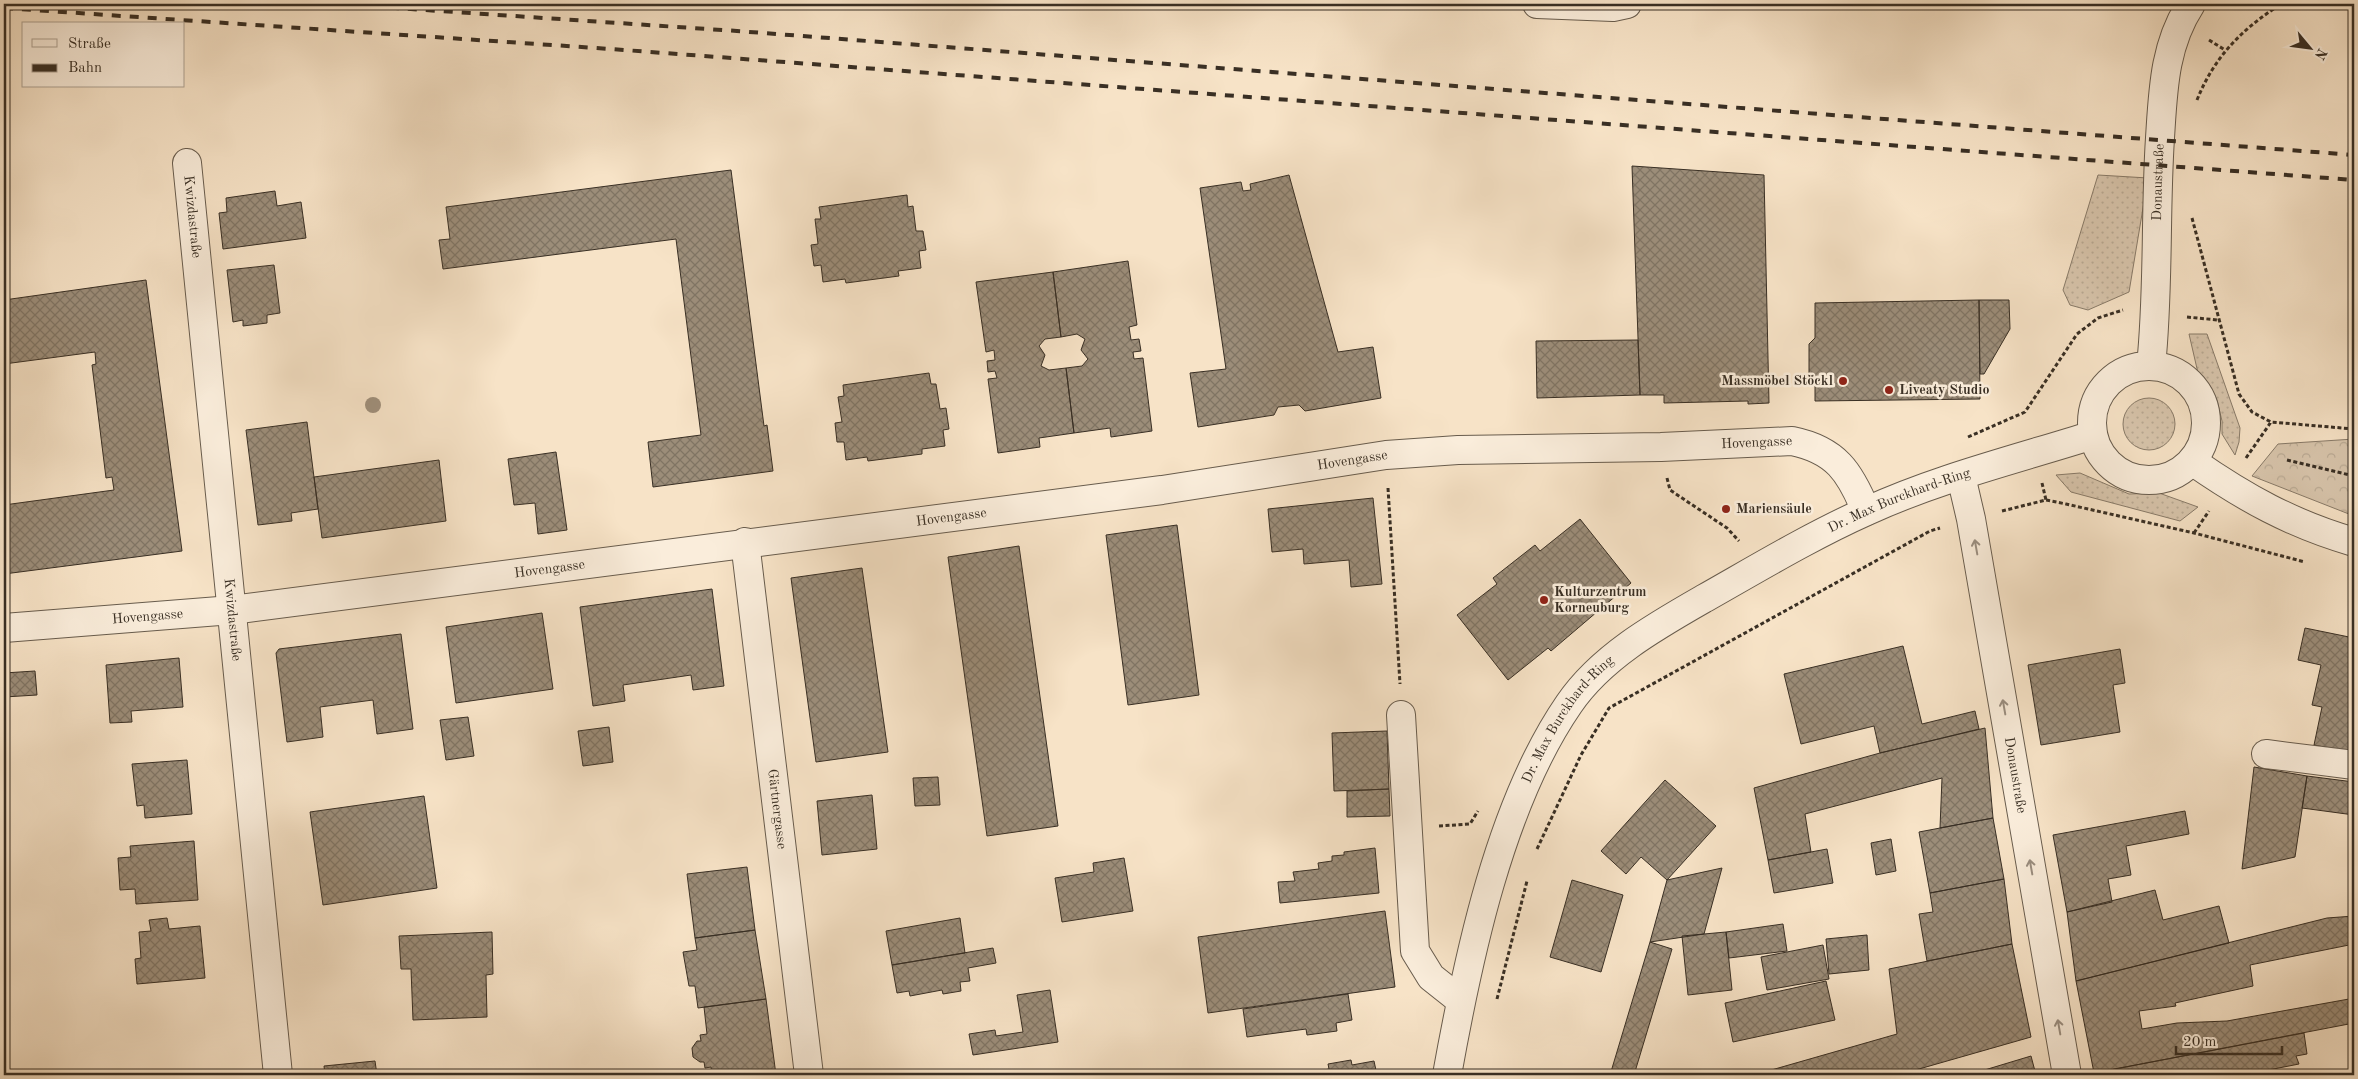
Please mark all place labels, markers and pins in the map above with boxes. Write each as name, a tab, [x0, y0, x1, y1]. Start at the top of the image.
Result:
place label: Massmöbel Stöckl	[1721, 374, 1833, 388]
marker: Massmöbel Stöckl	[1837, 375, 1849, 387]
place label: Liveaty Studio	[1899, 383, 1989, 397]
marker: Liveaty Studio	[1883, 384, 1895, 396]
place label: Mariensäule	[1736, 502, 1812, 516]
marker: Mariensäule	[1720, 503, 1732, 515]
place label: Kulturzentrum Korneuburg	[1554, 585, 1647, 615]
marker: Kulturzentrum Korneuburg	[1538, 594, 1550, 606]

